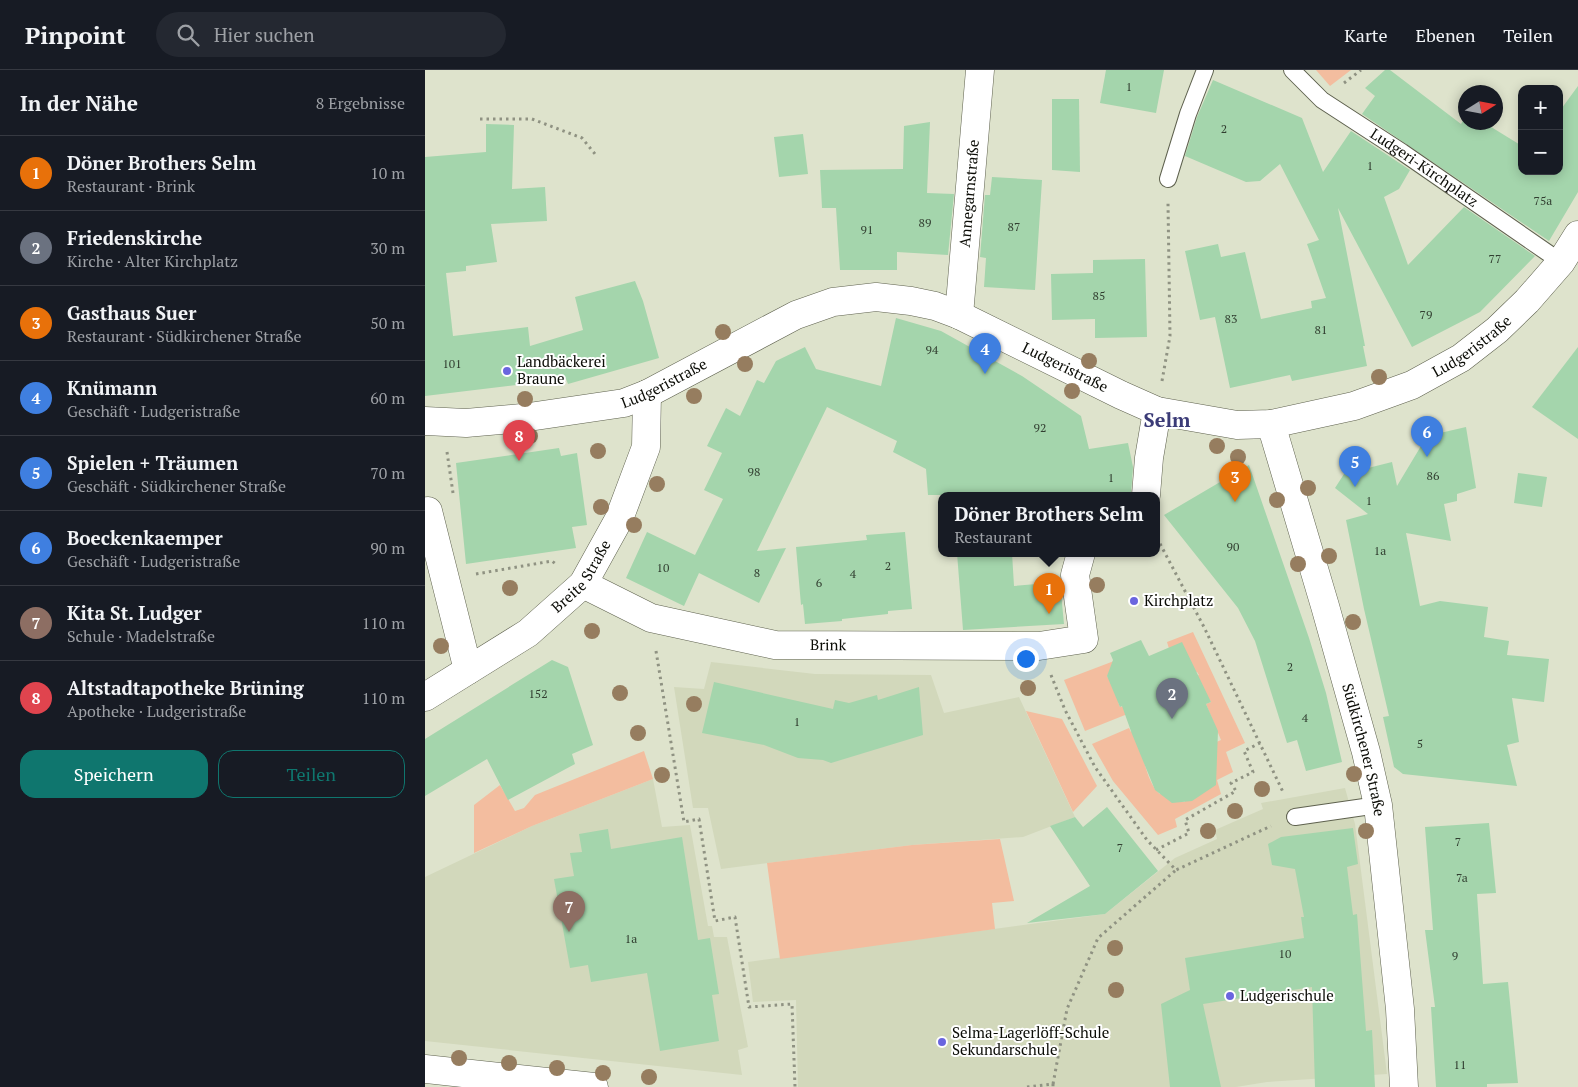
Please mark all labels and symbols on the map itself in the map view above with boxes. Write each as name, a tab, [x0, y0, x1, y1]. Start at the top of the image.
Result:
house number: 1	[1126, 79, 1132, 94]
north arrow	[1458, 85, 1503, 130]
house number: 2	[1221, 121, 1227, 136]
street label: Ludgeri-Kirchplatz	[1367, 123, 1483, 211]
street label: Annegarnstraße	[954, 139, 983, 248]
house number: 1	[1367, 158, 1373, 173]
house number: 75a	[1534, 193, 1552, 208]
house number: 89	[919, 215, 931, 230]
house number: 87	[1008, 219, 1020, 234]
house number: 91	[861, 222, 873, 237]
house number: 77	[1489, 251, 1501, 266]
house number: 85	[1093, 288, 1105, 303]
house number: 79	[1420, 307, 1432, 322]
house number: 83	[1225, 311, 1237, 326]
street label: Ludgeristraße	[1428, 311, 1515, 381]
house number: 81	[1315, 322, 1327, 337]
pin: 4	[969, 333, 1001, 374]
street label: Ludgeristraße	[1019, 337, 1112, 396]
house number: 94	[926, 342, 939, 357]
place label: Landbäckerei Braune	[517, 351, 606, 388]
street label: Ludgeristraße	[618, 353, 710, 412]
house number: 101	[442, 356, 462, 371]
marker: Landbäckerei Braune	[501, 365, 513, 377]
district label: Selm	[1143, 406, 1191, 433]
pin: 6	[1411, 416, 1443, 457]
pin: 8	[503, 420, 535, 461]
house number: 92	[1034, 420, 1046, 435]
pin: 5	[1339, 446, 1371, 487]
pin: 3	[1219, 461, 1251, 502]
house number: 98	[748, 464, 760, 479]
house number: 86	[1427, 468, 1440, 483]
house number: 1	[1108, 470, 1114, 485]
house number: 1	[1366, 493, 1372, 508]
street label: Breite Straße	[547, 536, 615, 617]
house number: 90	[1227, 539, 1239, 554]
house number: 1a	[1374, 543, 1386, 558]
house number: 2	[885, 558, 891, 573]
house number: 10	[657, 560, 669, 575]
house number: 8	[754, 565, 760, 580]
house number: 4	[850, 566, 857, 581]
pin: 1	[1033, 573, 1065, 614]
house number: 6	[816, 575, 823, 590]
place label: Kirchplatz	[1144, 590, 1213, 610]
marker: Kirchplatz	[1128, 595, 1140, 607]
street label: Brink	[810, 634, 846, 654]
your location	[1013, 646, 1039, 672]
house number: 2	[1287, 659, 1293, 674]
pin: 2	[1156, 678, 1188, 719]
street label: Südkirchener Straße	[1338, 681, 1390, 817]
house number: 152	[528, 686, 548, 701]
house number: 4	[1302, 710, 1309, 725]
house number: 1	[794, 714, 800, 729]
house number: 5	[1417, 736, 1423, 751]
house number: 7	[1455, 834, 1461, 849]
house number: 7	[1117, 840, 1123, 855]
house number: 7a	[1456, 870, 1468, 885]
pin: 7	[553, 891, 585, 932]
house number: 1a	[625, 931, 637, 946]
house number: 10	[1279, 946, 1291, 961]
house number: 9	[1452, 948, 1458, 963]
place label: Ludgerischule	[1240, 985, 1334, 1005]
marker: Ludgerischule	[1224, 990, 1236, 1002]
place label: Selma-Lagerlöff-Schule Sekundarschule	[952, 1022, 1109, 1059]
marker: Selma-Lagerlöff-Schule Sekundarschule	[936, 1036, 948, 1048]
house number: 11	[1454, 1057, 1466, 1072]

